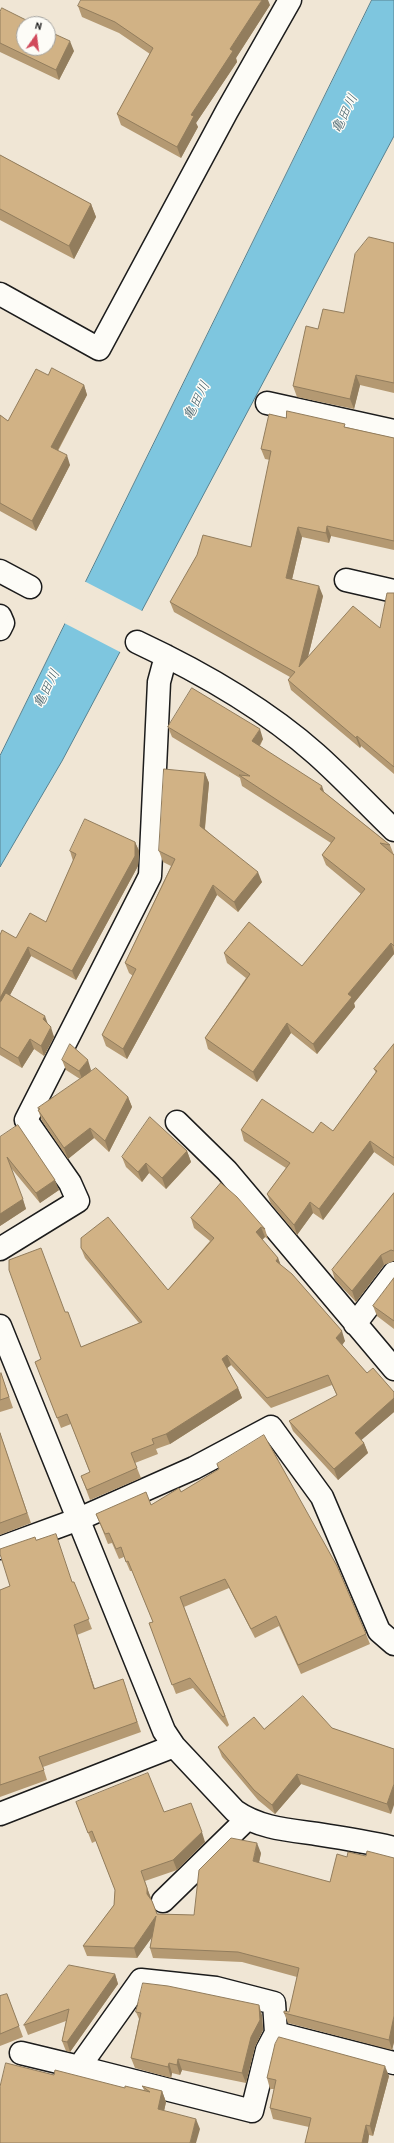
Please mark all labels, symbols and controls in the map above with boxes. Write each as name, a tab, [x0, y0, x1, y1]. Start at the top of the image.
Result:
north arrow	[16, 16, 56, 56]
text: N	[34, 18, 43, 33]
water label: 亀田川	[328, 91, 362, 137]
water label: 亀田川	[180, 378, 214, 424]
water label: 亀田川	[30, 666, 64, 712]

